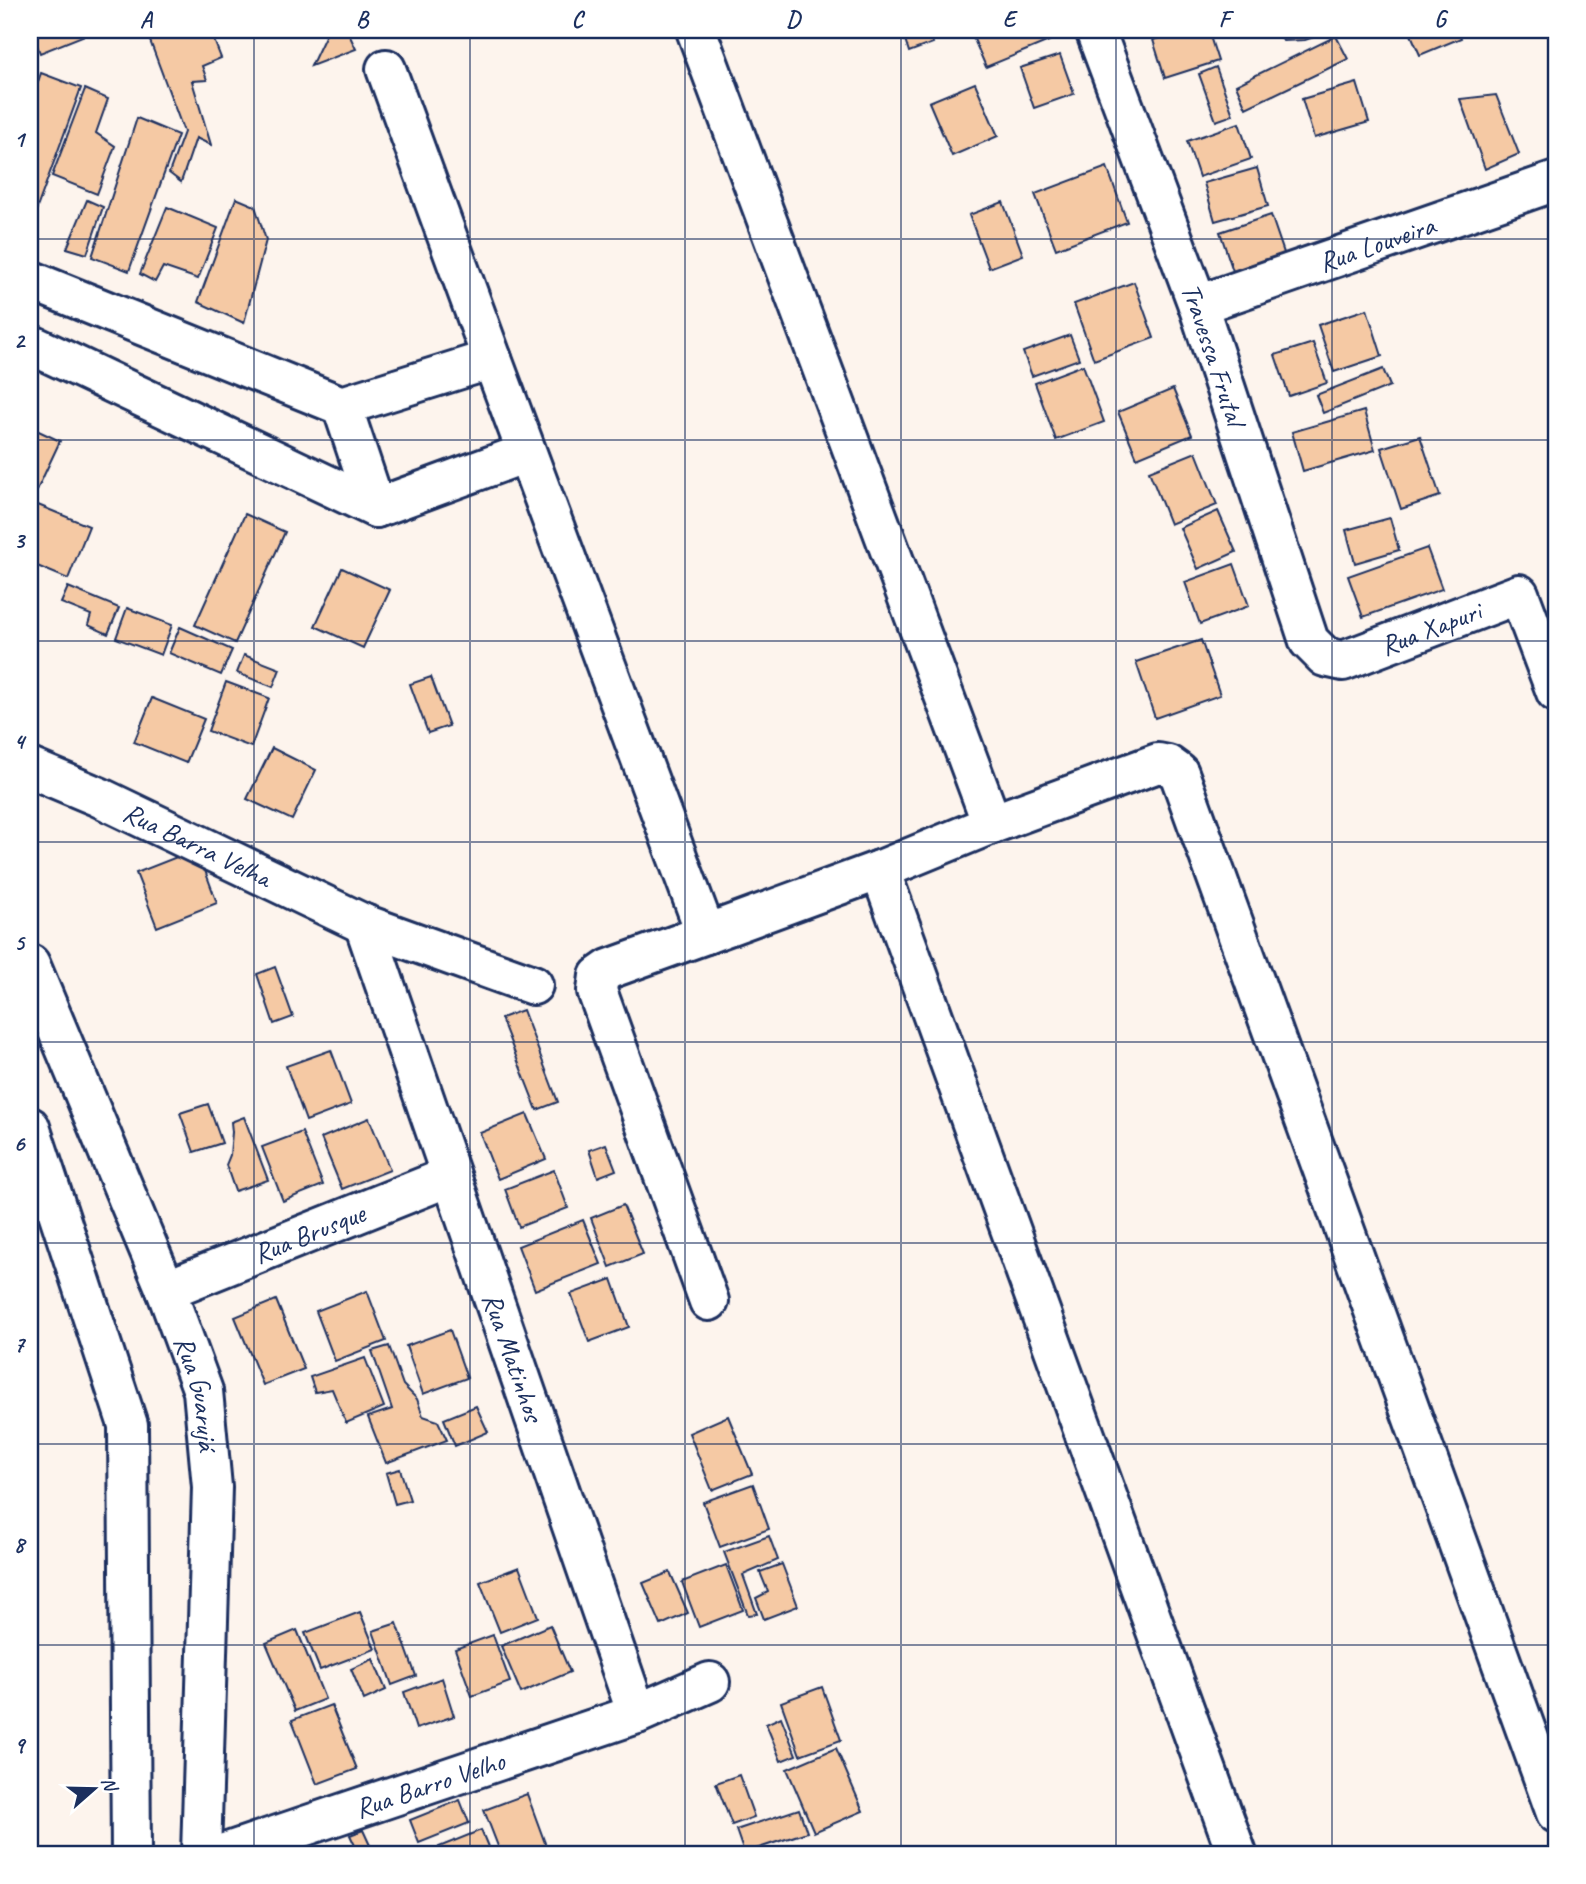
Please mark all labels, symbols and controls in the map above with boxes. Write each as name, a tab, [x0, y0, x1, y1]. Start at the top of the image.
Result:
text: A	[140, 5, 154, 34]
text: B	[356, 5, 370, 34]
text: C	[572, 5, 586, 34]
text: D	[786, 5, 802, 34]
text: E	[1003, 5, 1019, 34]
text: F	[1219, 5, 1235, 34]
text: G	[1434, 5, 1449, 34]
text: 1	[14, 125, 27, 154]
street label: Rua Louveira	[1314, 206, 1441, 279]
street label: Travessa Frutal	[1174, 278, 1255, 434]
text: 2	[14, 326, 27, 355]
text: 3	[14, 526, 27, 555]
street label: Rua Xapuri	[1375, 591, 1489, 663]
text: 4	[14, 727, 27, 756]
street label: Rua Barra Velha	[118, 794, 279, 895]
text: 5	[14, 928, 26, 957]
text: 6	[14, 1129, 27, 1158]
street label: Rua Brusque	[248, 1194, 372, 1271]
street label: Rua Matinhos	[475, 1288, 553, 1428]
text: 7	[14, 1330, 27, 1359]
street label: Rua Guarujá	[167, 1331, 226, 1455]
text: 8	[14, 1530, 27, 1559]
text: 9	[14, 1731, 27, 1760]
street label: Rua Barro Velho	[350, 1742, 511, 1825]
north arrow	[60, 1755, 130, 1825]
text: N	[96, 1774, 123, 1796]

